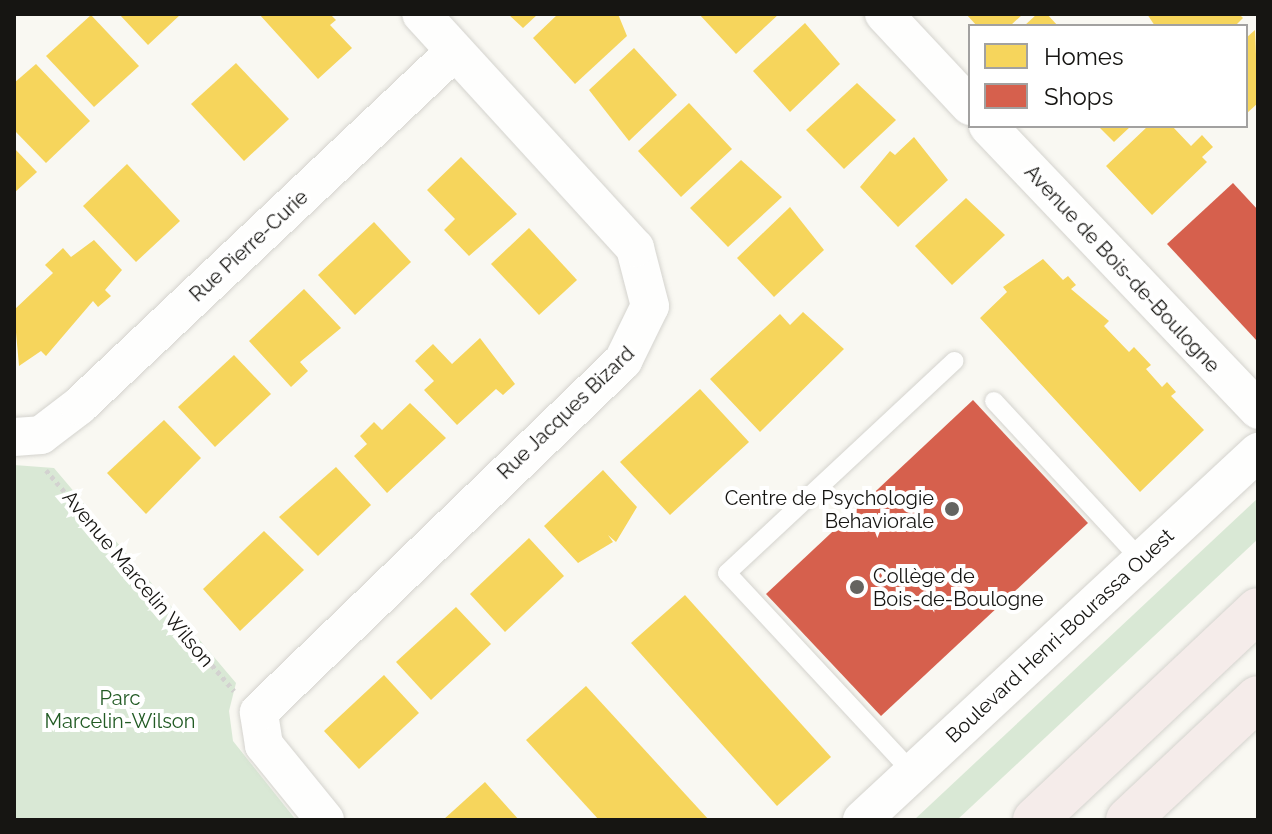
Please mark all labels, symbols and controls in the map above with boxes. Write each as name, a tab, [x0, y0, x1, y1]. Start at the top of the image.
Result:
legend	[968, 24, 1248, 128]
text: Homes	[1044, 42, 1124, 71]
text: Shops	[1044, 82, 1113, 111]
street label: Avenue de Bois-de-Boulogne	[1019, 160, 1225, 378]
street label: Rue Pierre-Curie	[185, 185, 313, 307]
street label: Rue Jacques Bizard	[492, 341, 640, 485]
street label: Avenue Marcelin Wilson	[57, 486, 219, 672]
place label: Centre de Psychologie Behaviorale	[725, 486, 934, 533]
marker: Centre de Psychologie Behaviorale	[941, 498, 963, 520]
street label: Boulevard Henri-Bourassa Ouest	[941, 524, 1179, 748]
place label: Collège de Bois-de-Boulogne	[873, 564, 1043, 611]
marker: Collège de Bois-de-Boulogne	[848, 578, 866, 596]
park label: Parc Marcelin-Wilson	[45, 687, 195, 734]

